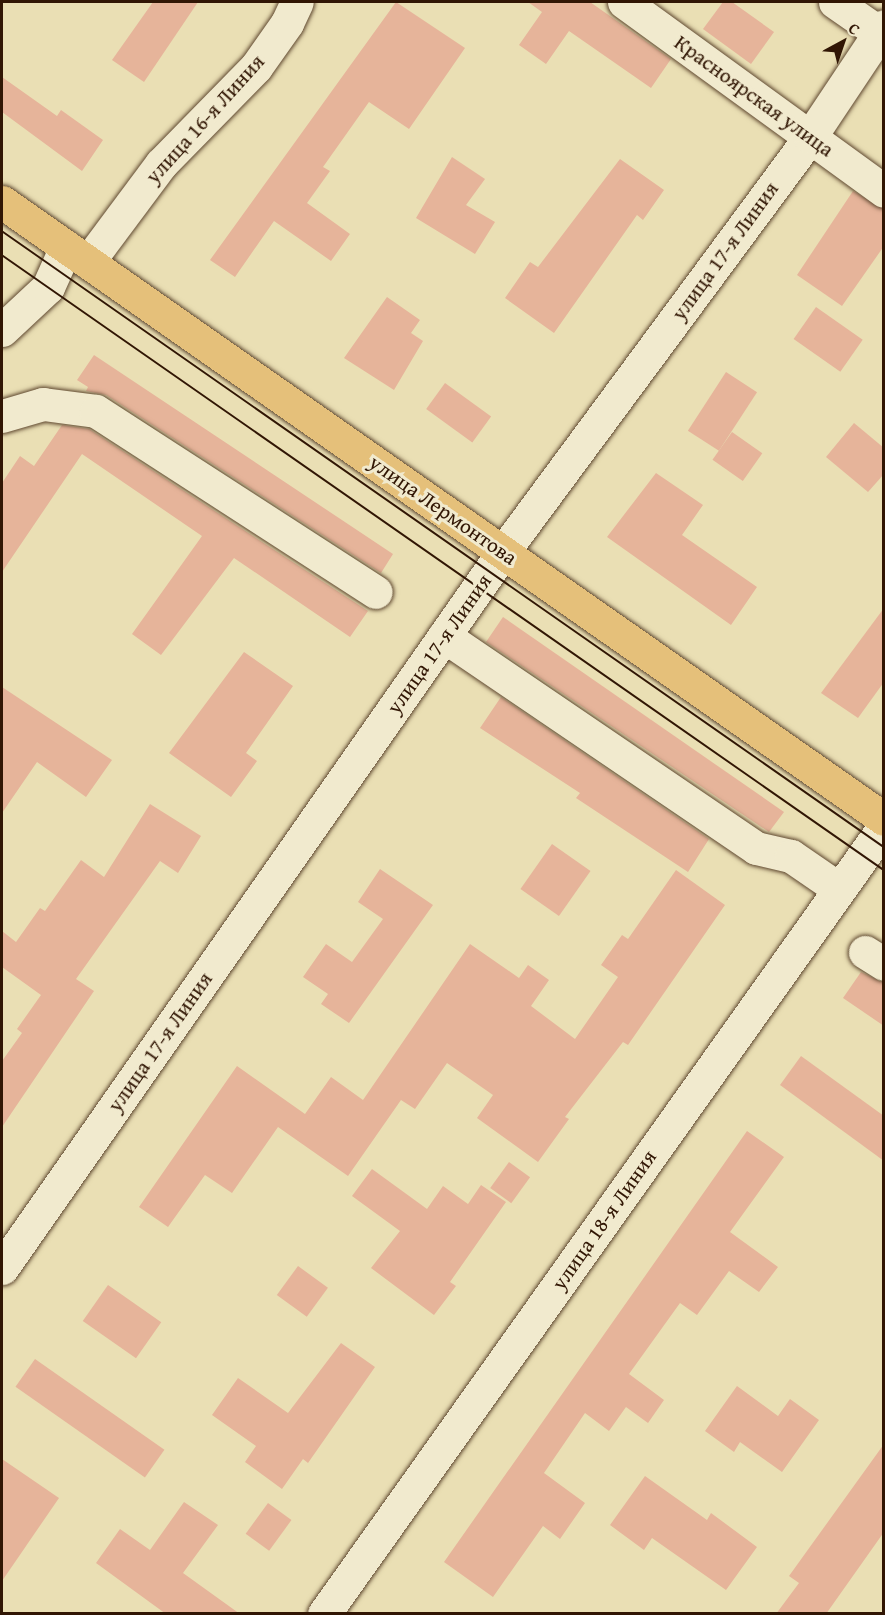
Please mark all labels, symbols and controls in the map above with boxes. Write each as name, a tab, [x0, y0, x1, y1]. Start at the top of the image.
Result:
north arrow	[813, 12, 873, 72]
text: С	[843, 16, 866, 40]
street label: Красноярская улица	[669, 30, 839, 162]
street label: улица 16-я Линия	[140, 49, 270, 189]
street label: улица 17-я Линия	[666, 177, 784, 325]
street label: улица Лермонтова	[364, 450, 522, 570]
street label: улица 17-я Линия	[381, 569, 497, 719]
street label: улица 17-я Линия	[102, 967, 218, 1117]
street label: улица 18-я Линия	[546, 1145, 662, 1295]

